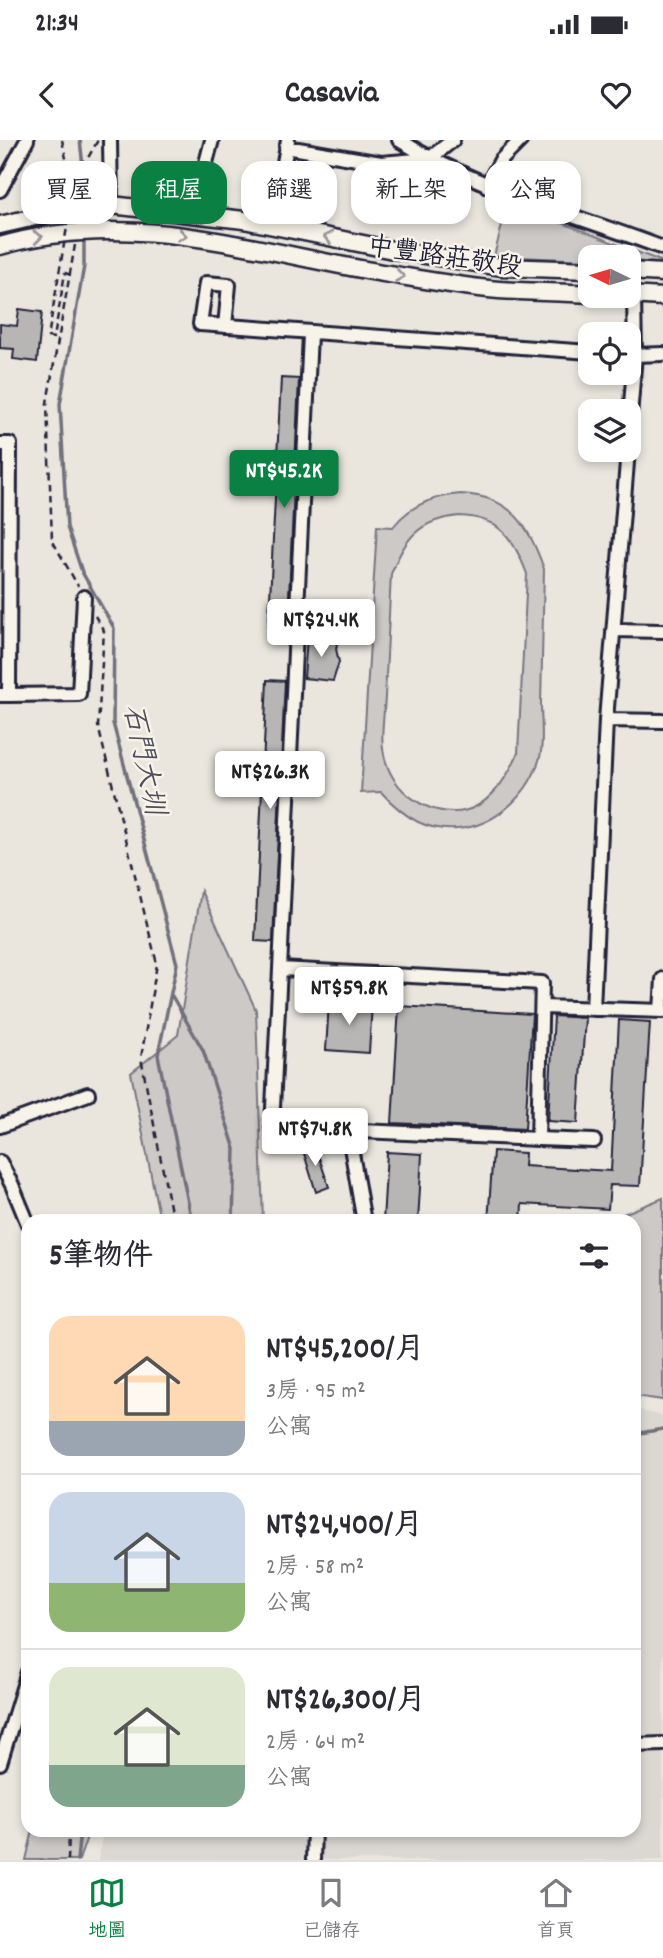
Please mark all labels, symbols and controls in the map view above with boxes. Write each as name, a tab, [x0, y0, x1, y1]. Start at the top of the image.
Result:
text: 21:34	[35, 6, 79, 43]
text: Casavia	[285, 72, 378, 118]
icon: back	[28, 76, 66, 114]
icon: heart	[597, 76, 635, 114]
chip: 買屋	[21, 161, 117, 224]
chip: 租屋	[131, 161, 227, 224]
chip: 篩選	[241, 161, 337, 224]
chip: 新上架	[351, 161, 471, 224]
chip: 公寓	[485, 161, 581, 224]
one-way arrow	[177, 228, 188, 243]
street label: 中豐路莊敬段	[365, 229, 524, 288]
one-way arrow	[32, 230, 44, 245]
one-way arrow	[322, 231, 334, 246]
north arrow	[578, 245, 640, 308]
map controls	[578, 245, 641, 462]
one-way arrow	[394, 268, 406, 283]
button: locate	[578, 322, 641, 385]
button: layers	[578, 399, 641, 462]
pin: NT$45.2K	[212, 450, 356, 510]
text: NT$45.2K	[246, 456, 322, 489]
pin: NT$24.4K	[249, 600, 393, 659]
text: NT$24.4K	[283, 605, 359, 638]
water label: 石門大圳	[110, 701, 173, 822]
pin: NT$26.3K	[198, 752, 342, 811]
text: NT$26.3K	[231, 757, 309, 790]
pin: NT$59.8K	[277, 968, 421, 1027]
text: NT$59.8K	[310, 973, 388, 1006]
pin: NT$74.8K	[243, 1108, 387, 1168]
text: NT$74.8K	[278, 1114, 352, 1147]
text: 5筆物件	[49, 1237, 153, 1280]
icon: filters	[575, 1237, 613, 1275]
text: NT$45,200/月	[266, 1330, 424, 1373]
icon: home	[105, 1344, 189, 1428]
text: 3房 · 95 m²	[266, 1376, 366, 1409]
text: 公寓	[266, 1412, 312, 1445]
text: NT$24,400/月	[266, 1506, 423, 1549]
icon: home	[105, 1520, 189, 1604]
text: 2房 · 58 m²	[266, 1552, 364, 1585]
text: 公寓	[266, 1588, 312, 1621]
text: NT$26,300/月	[266, 1681, 426, 1724]
icon: home	[105, 1695, 189, 1779]
text: 2房 · 64 m²	[266, 1727, 365, 1760]
text: 公寓	[266, 1763, 312, 1796]
tab: 地圖	[88, 1874, 126, 1946]
tab: 已儲存	[303, 1874, 360, 1946]
tab: 首頁	[537, 1874, 575, 1946]

